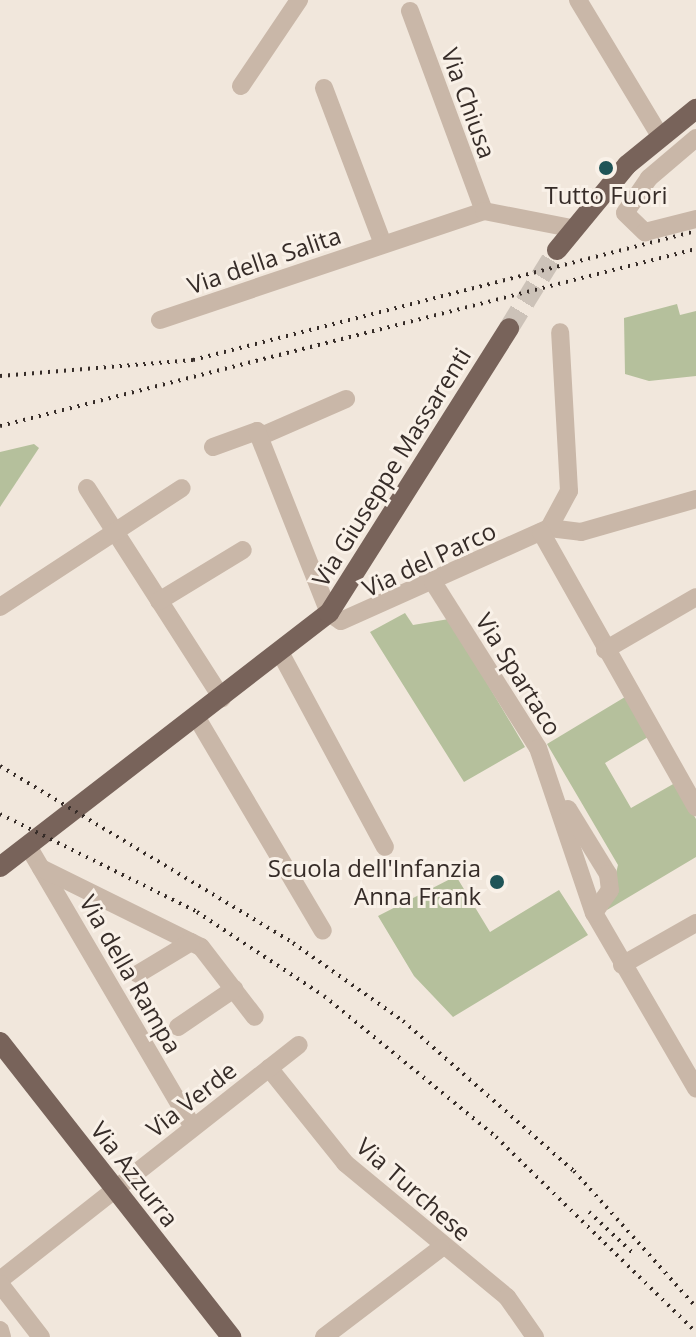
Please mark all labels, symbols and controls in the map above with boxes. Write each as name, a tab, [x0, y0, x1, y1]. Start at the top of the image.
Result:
street label: Via Chiusa	[436, 44, 502, 162]
marker: Tutto Fuori	[597, 159, 615, 177]
place label: Tutto Fuori	[544, 181, 668, 209]
street label: Via della Salita	[184, 220, 344, 300]
street label: Via Giuseppe Massarenti	[306, 342, 476, 592]
street label: Via del Parco	[358, 516, 500, 602]
street label: Via Spartaco	[470, 608, 568, 740]
place label: Scuola dell'Infanzia Anna Frank	[268, 854, 481, 910]
marker: Scuola dell'Infanzia Anna Frank	[488, 873, 506, 891]
street label: Via della Rampa	[74, 890, 188, 1058]
street label: Via Verde	[140, 1055, 242, 1143]
street label: Via Azzurra	[85, 1116, 185, 1232]
street label: Via Turchese	[351, 1131, 477, 1247]

